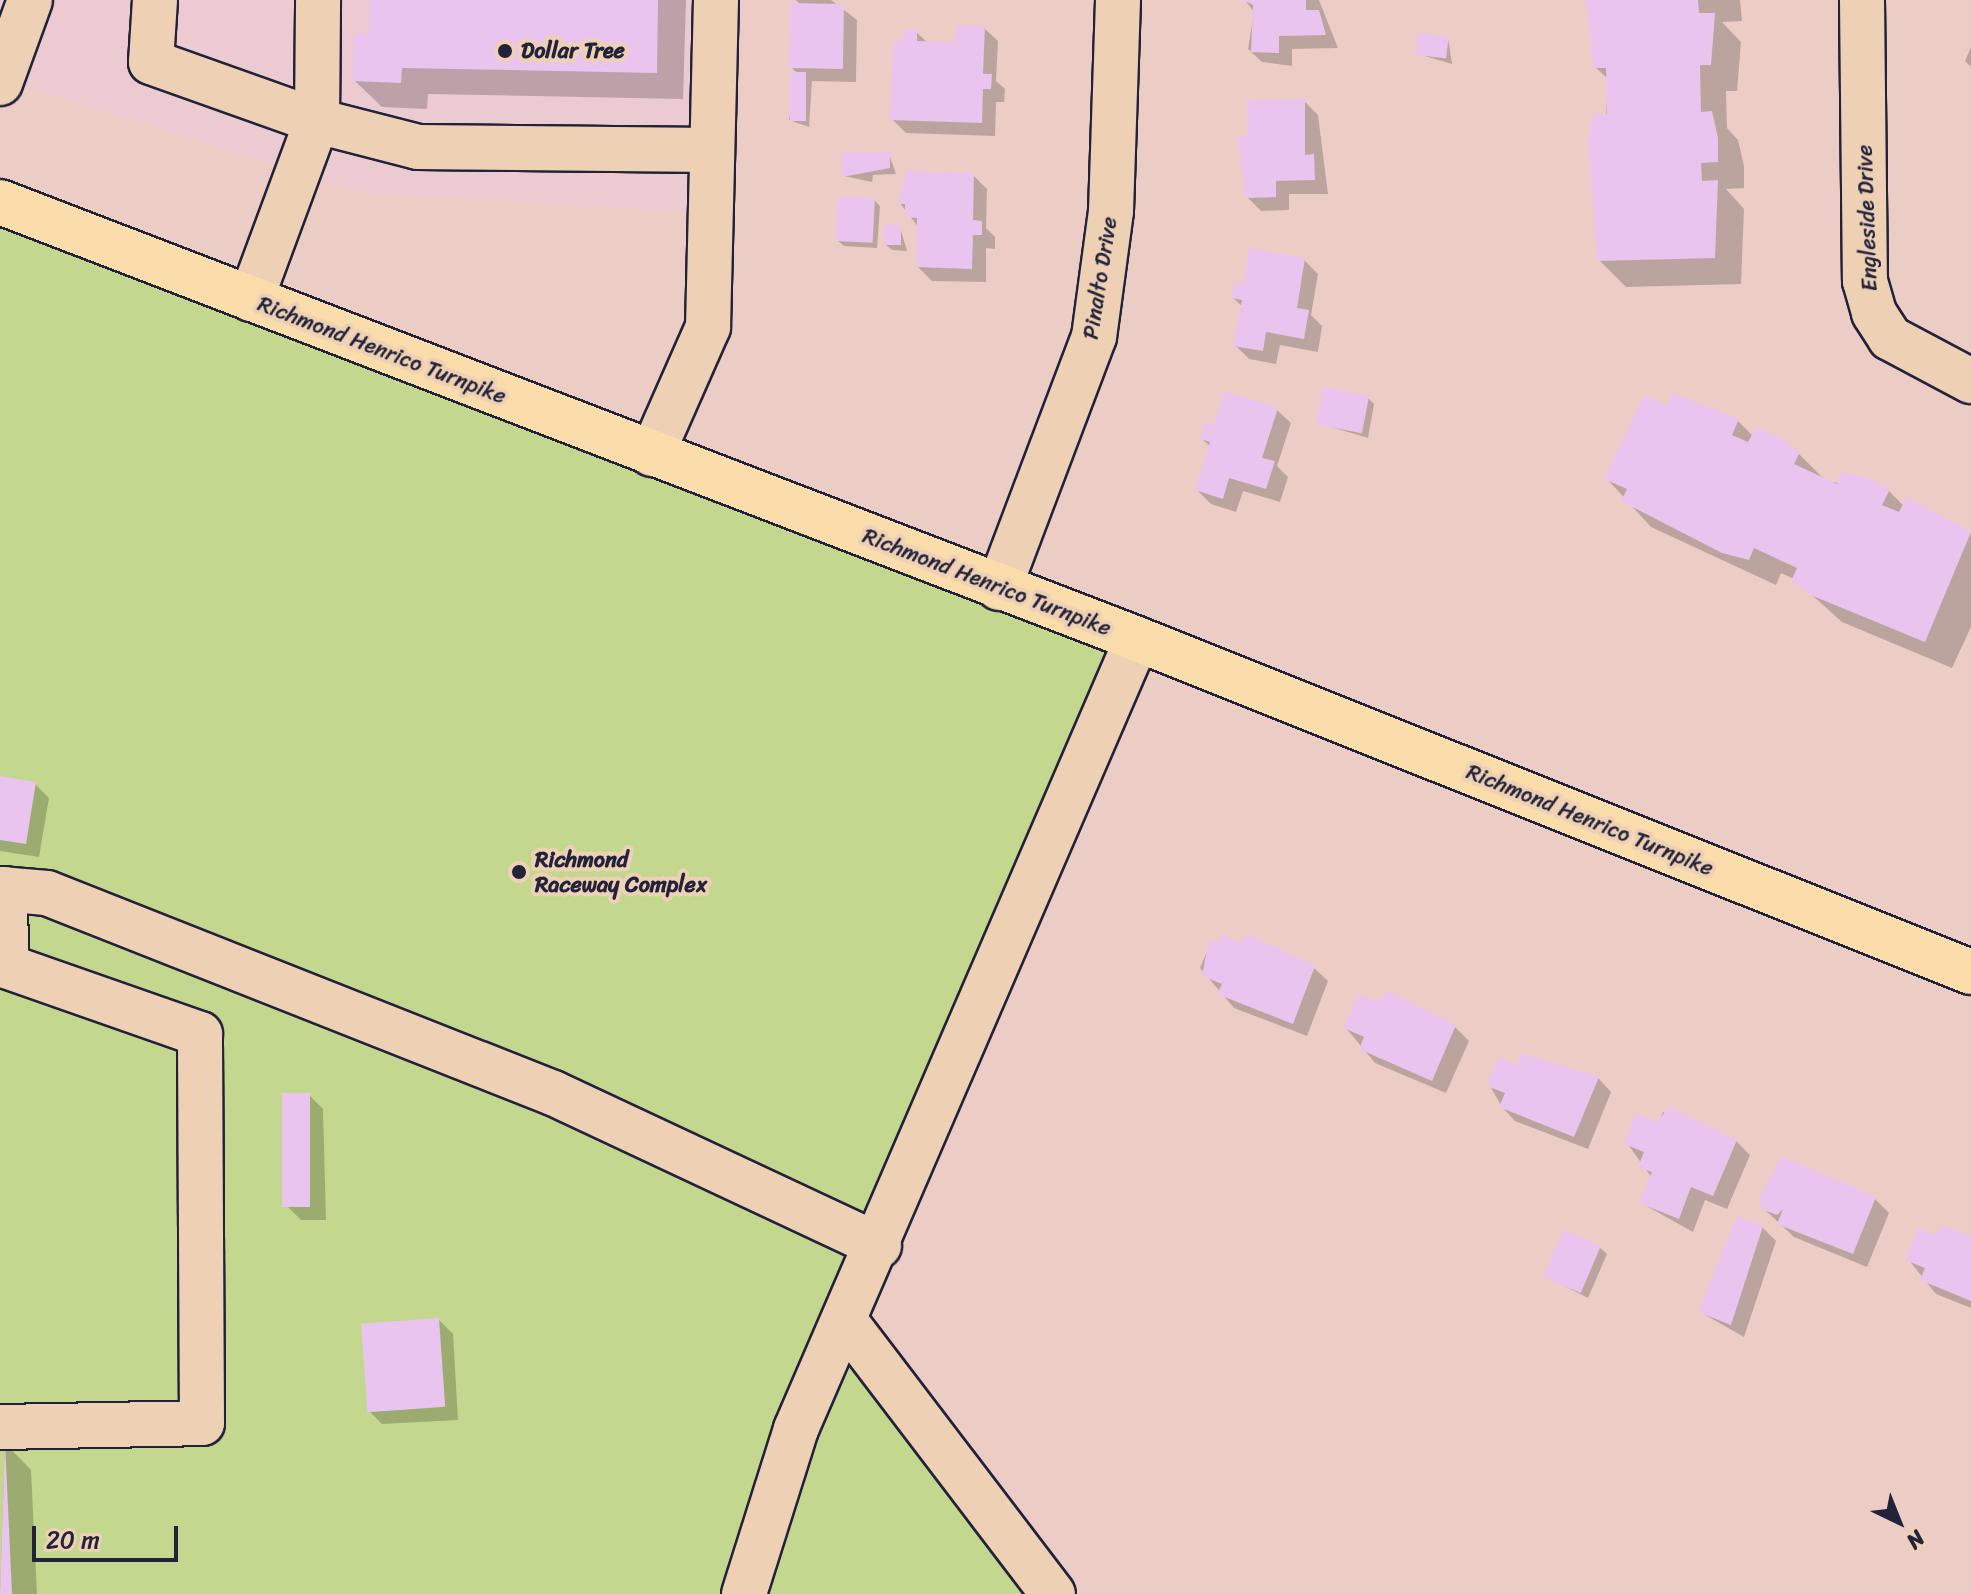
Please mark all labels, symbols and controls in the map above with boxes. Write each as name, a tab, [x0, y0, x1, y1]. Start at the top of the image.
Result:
place label: Dollar Tree	[521, 38, 626, 64]
marker: Dollar Tree	[496, 42, 514, 60]
street label: Engleside Drive	[1851, 144, 1883, 292]
street label: Pinalto Drive	[1077, 215, 1123, 341]
street label: Richmond Henrico Turnpike	[254, 290, 510, 410]
street label: Richmond Henrico Turnpike	[859, 522, 1115, 642]
street label: Richmond Henrico Turnpike	[1463, 758, 1717, 882]
place label: Richmond Raceway Complex	[535, 846, 707, 898]
marker: Richmond Raceway Complex	[510, 863, 528, 881]
north arrow	[1859, 1482, 1939, 1562]
scale bar	[36, 1510, 182, 1560]
text: 20 m	[46, 1519, 100, 1561]
text: N	[1897, 1520, 1935, 1559]

